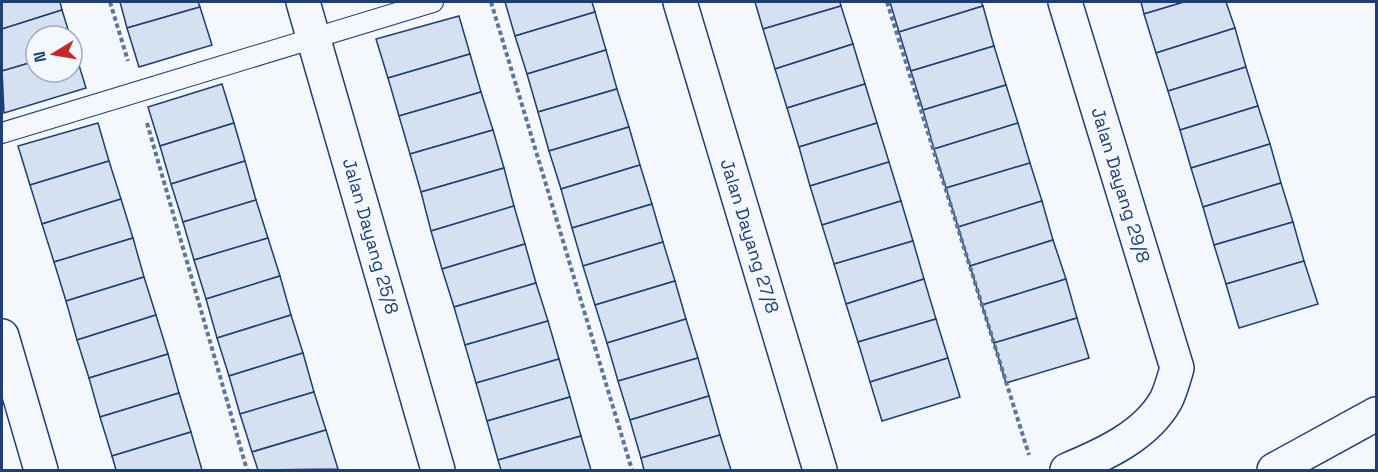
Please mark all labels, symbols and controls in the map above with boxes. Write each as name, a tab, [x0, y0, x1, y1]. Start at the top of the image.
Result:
north arrow	[24, 24, 84, 84]
text: N	[28, 49, 51, 64]
street label: Jalan Dayang 29/8	[1086, 104, 1156, 266]
street label: Jalan Dayang 25/8	[338, 155, 404, 317]
street label: Jalan Dayang 27/8	[716, 156, 784, 316]

